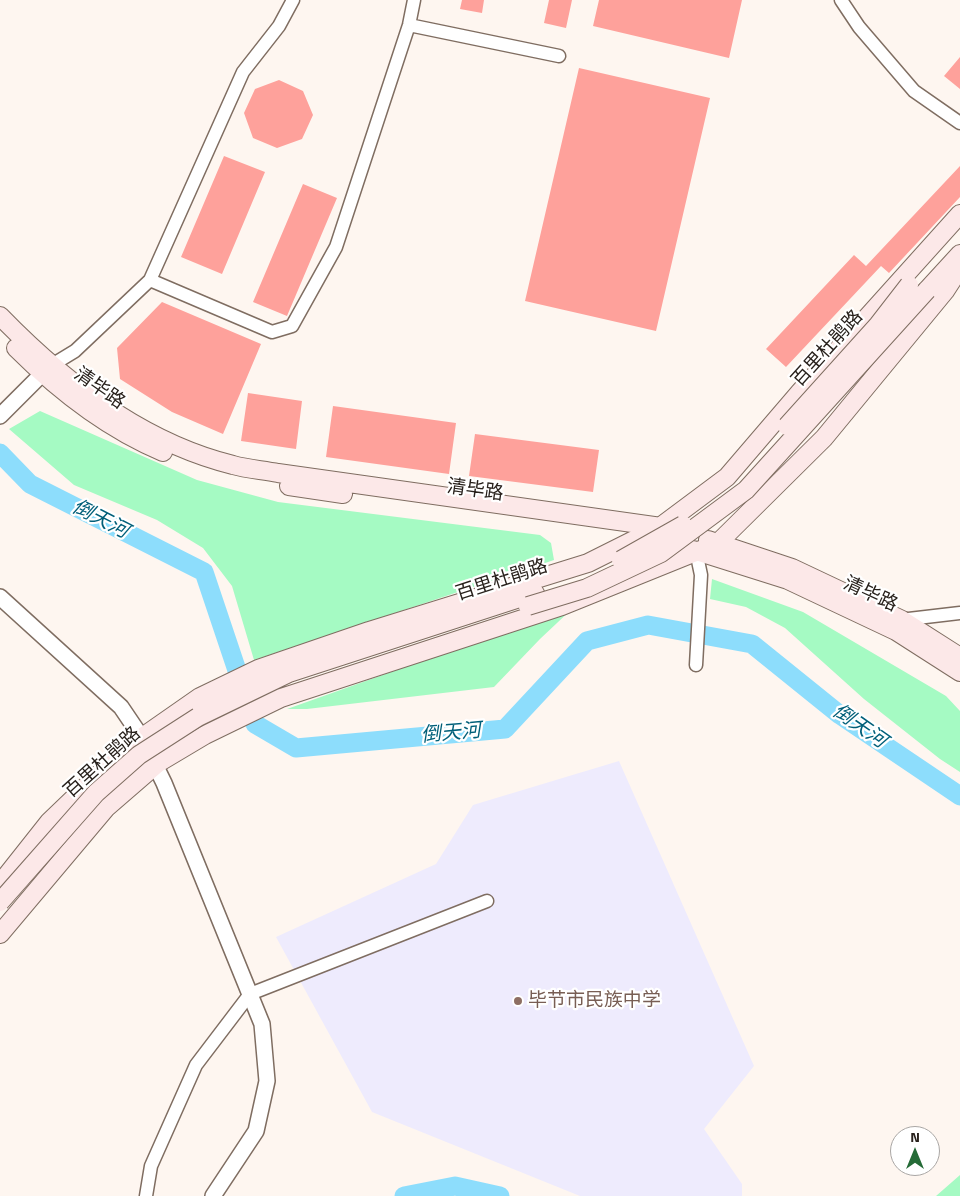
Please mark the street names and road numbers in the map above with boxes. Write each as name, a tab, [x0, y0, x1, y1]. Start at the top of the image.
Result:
street label: 百里杜鹃路	[788, 306, 868, 392]
street label: 清毕路	[69, 363, 129, 415]
street label: 清毕路	[445, 476, 505, 506]
street label: 百里杜鹃路	[453, 555, 551, 607]
street label: 清毕路	[839, 573, 901, 617]
street label: 百里杜鹃路	[60, 723, 146, 803]

